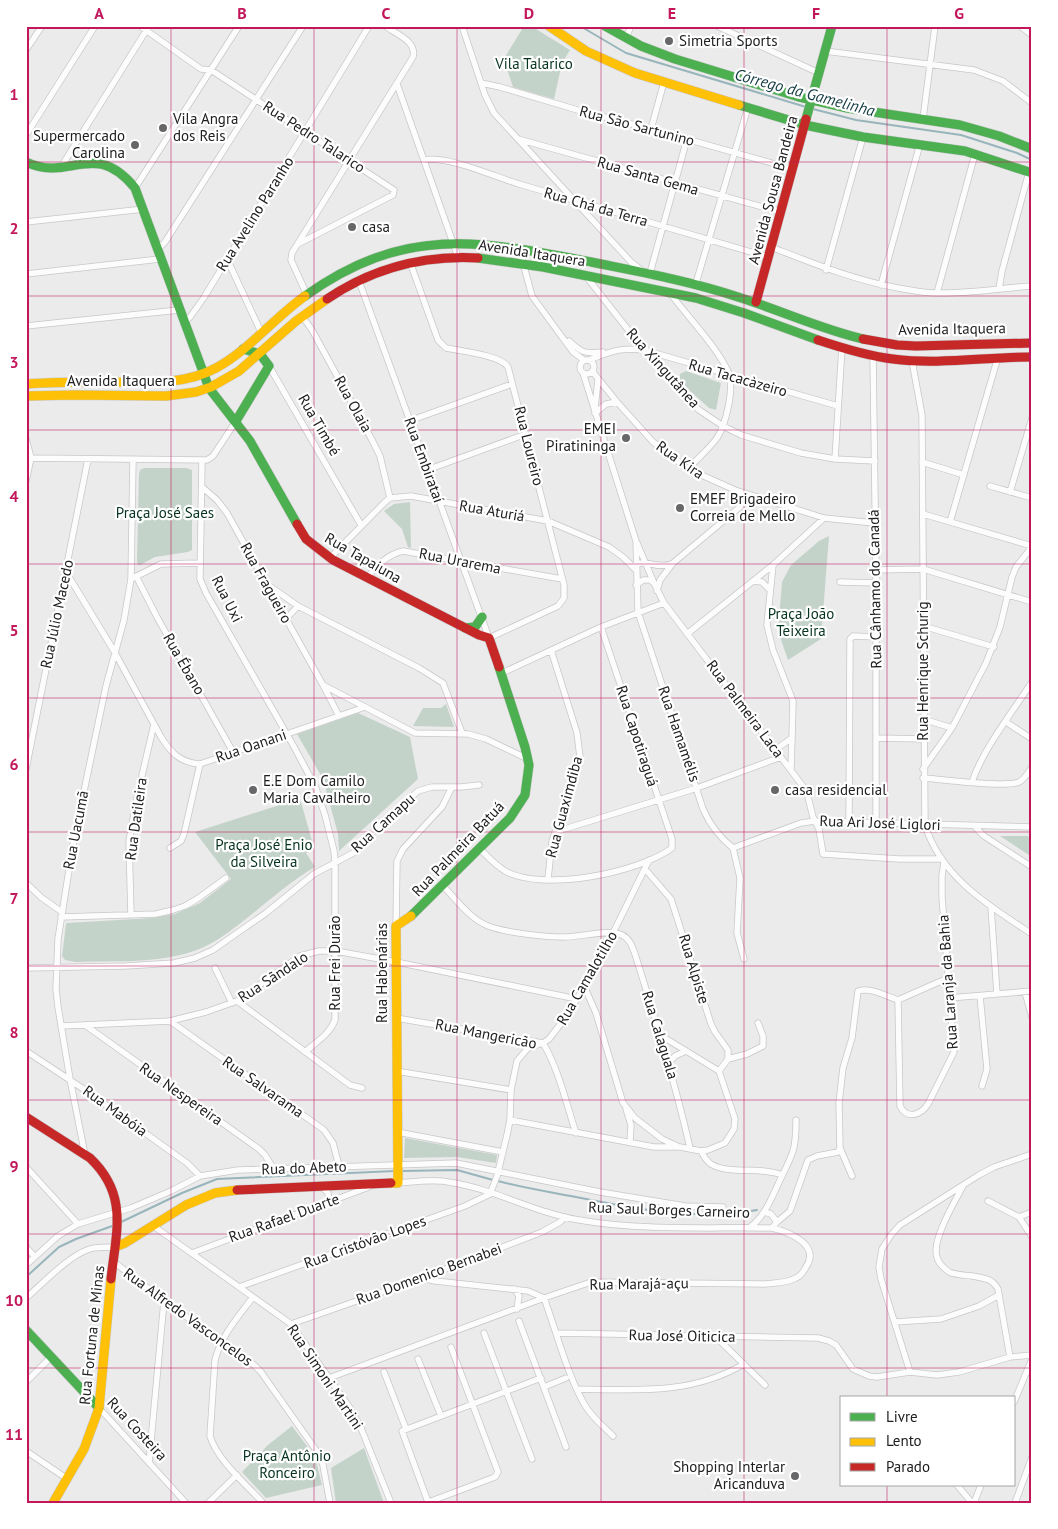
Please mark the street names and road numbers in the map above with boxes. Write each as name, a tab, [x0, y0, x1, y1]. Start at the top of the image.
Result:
street label: Rua Pedro Talarico	[260, 96, 369, 177]
street label: Rua São Sartunino	[578, 101, 697, 150]
street label: Avenida Sousa Bandeira	[744, 113, 802, 266]
street label: Rua Santa Gema	[595, 152, 701, 199]
street label: Rua Avelino Paranho	[212, 153, 298, 275]
street label: Rua Chá da Terra	[542, 183, 650, 230]
street label: Avenida Itaquera	[477, 235, 587, 270]
street label: Avenida Itaquera	[898, 318, 1006, 339]
street label: Rua Xingutânea	[622, 324, 704, 412]
street label: Rua Tacacàzeiro	[687, 354, 790, 401]
street label: Avenida Itaquera	[67, 371, 175, 390]
street label: Rua Olaia	[330, 372, 377, 435]
street label: Rua Timbé	[294, 391, 345, 459]
street label: Rua Loureiro	[510, 404, 549, 488]
street label: Rua Embirataí	[400, 414, 449, 505]
street label: Rua Kira	[653, 436, 708, 483]
street label: Rua Aturiá	[458, 495, 526, 526]
street label: Rua Cânhamo do Canadá	[864, 509, 885, 669]
street label: Rua Tapaiuna	[322, 528, 405, 587]
street label: Rua Fragueiro	[236, 539, 296, 627]
street label: Rua Urarema	[418, 543, 503, 578]
street label: Rua Júlio Macedo	[36, 558, 77, 670]
street label: Rua Uxi	[208, 572, 247, 625]
street label: Rua Henrique Schurig	[913, 601, 932, 741]
street label: Rua Ébano	[159, 629, 210, 698]
street label: Rua Palmeira Laca	[702, 656, 788, 761]
street label: Rua Capotiraguá	[612, 683, 663, 789]
street label: Rua Hamamélis	[654, 683, 705, 784]
street label: Rua Oanani	[213, 725, 289, 767]
street label: Rua Guaximdiba	[541, 754, 586, 860]
street label: Rua Datileira	[120, 776, 151, 861]
street label: Rua Uacumã	[59, 789, 92, 871]
street label: Rua Camapu	[347, 789, 419, 856]
street label: Rua Palmeira Batuá	[407, 797, 508, 900]
street label: Rua Ari José Liglori	[819, 811, 941, 834]
street label: Rua Laranja da Bahia	[933, 914, 962, 1050]
street label: Rua Frei Durão	[325, 915, 344, 1011]
street label: Rua Habenárias	[372, 923, 391, 1023]
street label: Rua Camalotilho	[552, 927, 621, 1028]
street label: Rua Alpiste	[675, 932, 714, 1006]
street label: Rua Sãndalo	[234, 947, 311, 1006]
street label: Rua Calaguala	[638, 988, 683, 1081]
street label: Rua Mangericão	[434, 1014, 538, 1053]
street label: Rua Salvarama	[219, 1052, 308, 1122]
street label: Rua Nespereira	[136, 1058, 227, 1129]
street label: Rua Mabóia	[79, 1081, 151, 1140]
street label: Rua do Abeto	[261, 1157, 347, 1178]
street label: Rua Rafael Duarte	[226, 1189, 342, 1246]
street label: Rua Saul Borges Carneiro	[588, 1197, 750, 1222]
street label: Rua Cristóvão Lopes	[301, 1211, 428, 1272]
street label: Rua Domenico Bernabei	[353, 1238, 504, 1309]
street label: Rua Alfredo Vasconcelos	[120, 1263, 257, 1370]
street label: Rua Fortuna de Minas	[75, 1264, 108, 1406]
street label: Rua Marajá-açu	[589, 1273, 689, 1294]
street label: Rua Simoni Martini	[283, 1320, 368, 1433]
street label: Rua José Oiticica	[628, 1325, 736, 1346]
street label: Rua Costeira	[103, 1393, 172, 1464]

